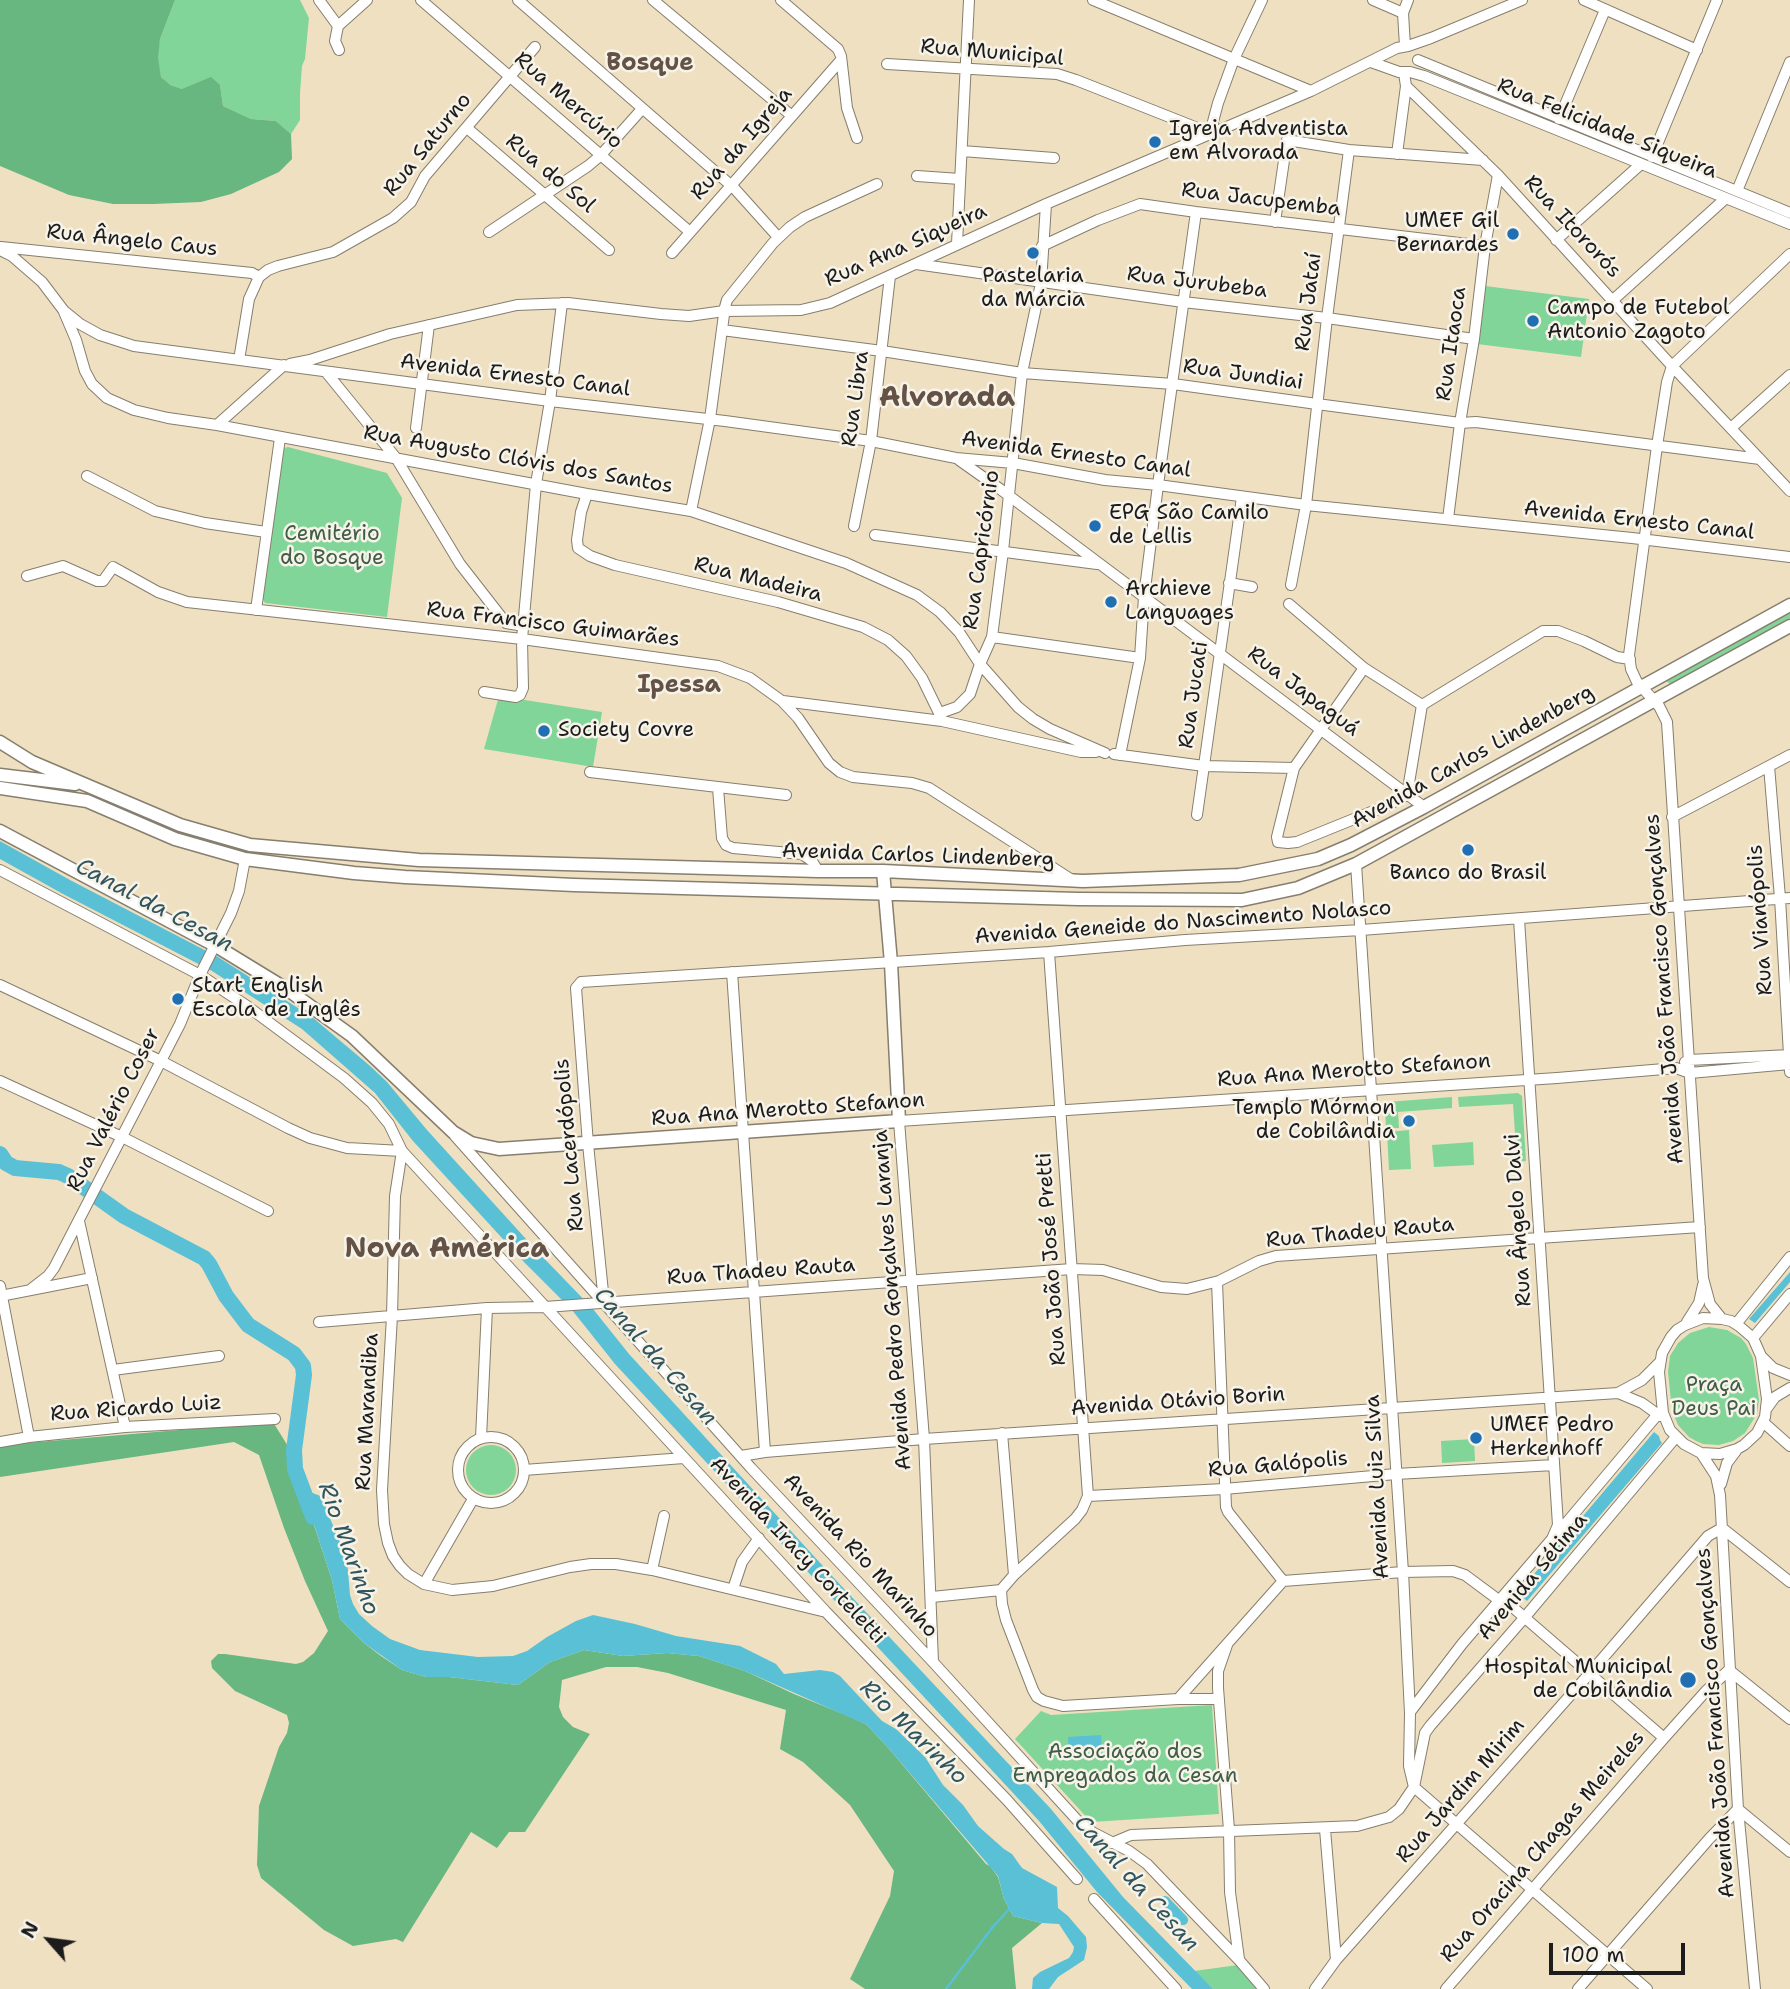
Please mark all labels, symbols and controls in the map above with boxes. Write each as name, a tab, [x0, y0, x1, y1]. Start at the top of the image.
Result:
street label: Rua Municipal	[919, 34, 1065, 72]
street label: Rua Mercúrio	[508, 47, 628, 155]
district label: Bosque	[606, 50, 694, 78]
street label: Rua Felicidade Siqueira	[1493, 73, 1721, 185]
street label: Rua da Igreja	[686, 82, 798, 206]
street label: Rua Saturno	[379, 88, 477, 202]
place label: Igreja Adventista em Alvorada	[1169, 117, 1348, 167]
street label: Rua do Sol	[500, 129, 600, 219]
marker: Igreja Adventista em Alvorada	[1147, 134, 1163, 150]
street label: Rua Itororós	[1518, 170, 1626, 284]
street label: Rua Jacupemba	[1180, 178, 1342, 222]
street label: Rua Ana Siqueira	[821, 199, 991, 293]
place label: UMEF Gil Bernardes	[1396, 209, 1499, 259]
street label: Rua Ângelo Caus	[45, 219, 219, 263]
marker: UMEF Gil Bernardes	[1505, 226, 1521, 242]
marker: Pastelaria da Márcia	[1025, 245, 1041, 261]
street label: Rua Jataí	[1290, 251, 1328, 353]
street label: Rua Jurubeba	[1125, 262, 1269, 304]
place label: Pastelaria da Márcia	[981, 264, 1085, 314]
street label: Rua Itaoca	[1432, 285, 1472, 403]
place label: Campo de Futebol Antonio Zagoto	[1547, 296, 1729, 346]
marker: Campo de Futebol Antonio Zagoto	[1525, 313, 1541, 329]
street label: Avenida Ernesto Canal	[399, 349, 631, 403]
street label: Rua Libra	[837, 349, 875, 449]
street label: Rua Jundiai	[1181, 354, 1305, 396]
district label: Alvorada	[879, 382, 1015, 416]
street label: Rua Augusto Clóvis dos Santos	[361, 420, 675, 500]
street label: Avenida Ernesto Canal	[960, 426, 1192, 484]
street label: Rua Capricórnio	[958, 469, 1006, 631]
street label: Avenida Ernesto Canal	[1523, 496, 1755, 546]
place label: EPG São Camilo de Lellis	[1109, 501, 1269, 551]
marker: EPG São Camilo de Lellis	[1087, 518, 1103, 534]
park label: Cemitério do Bosque	[280, 522, 384, 572]
street label: Rua Madeira	[691, 552, 825, 608]
place label: Archieve Languages	[1125, 577, 1234, 627]
marker: Archieve Languages	[1103, 594, 1119, 610]
street label: Rua Francisco Guimarães	[425, 597, 681, 653]
street label: Rua Jucati	[1174, 640, 1214, 750]
street label: Rua Japaguá	[1242, 642, 1364, 742]
district label: Ipessa	[637, 672, 721, 700]
street label: Avenida Carlos Lindenberg	[1348, 680, 1598, 834]
place label: Society Covre	[558, 718, 694, 744]
marker: Society Covre	[536, 723, 552, 739]
street label: Avenida João Francisco Gonçalves	[1640, 813, 1690, 1165]
street label: Avenida Carlos Lindenberg	[781, 839, 1055, 873]
marker: Banco do Brasil	[1460, 842, 1476, 858]
street label: Rua Vianópolis	[1743, 844, 1779, 996]
water label: Canal da Cesan	[71, 853, 237, 959]
place label: Banco do Brasil	[1390, 861, 1546, 887]
street label: Avenida Geneide do Nascimento Nolasco	[974, 896, 1392, 950]
place label: Start English Escola de Inglês	[192, 974, 361, 1024]
marker: Start English Escola de Inglês	[170, 991, 186, 1007]
street label: Rua Valério Coser	[62, 1024, 166, 1196]
street label: Rua Ana Merotto Stefanon	[1216, 1049, 1492, 1093]
street label: Rua Lacerdópolis	[550, 1057, 590, 1233]
street label: Rua Ana Merotto Stefanon	[650, 1088, 926, 1132]
place label: Templo Mórmon de Cobilândia	[1232, 1096, 1395, 1146]
marker: Templo Mórmon de Cobilândia	[1401, 1113, 1417, 1129]
street label: Avenida Pedro Gonçalves Laranja	[869, 1129, 917, 1471]
street label: Rua Ângelo Dalvi	[1500, 1132, 1538, 1308]
street label: Rua João José Pretti	[1032, 1152, 1072, 1366]
street label: Rua Thadeu Rauta	[1265, 1212, 1455, 1254]
district label: Nova América	[345, 1233, 549, 1267]
street label: Rua Thadeu Rauta	[666, 1253, 856, 1291]
water label: Canal da Cesan	[587, 1282, 723, 1432]
street label: Rua Marandiba	[351, 1333, 385, 1491]
park label: Praça Deus Pai	[1672, 1373, 1756, 1423]
street label: Avenida Otávio Borin	[1070, 1382, 1286, 1422]
street label: Rua Ricardo Luiz	[49, 1390, 223, 1428]
street label: Avenida Luiz Silva	[1361, 1394, 1395, 1580]
place label: UMEF Pedro Herkenhoff	[1490, 1413, 1614, 1463]
marker: UMEF Pedro Herkenhoff	[1468, 1430, 1484, 1446]
street label: Rua Galópolis	[1207, 1446, 1349, 1484]
street label: Avenida Iracy Corteletti	[704, 1452, 890, 1650]
street label: Avenida Rio Marinho	[777, 1469, 943, 1643]
water label: Rio Marinho	[311, 1479, 385, 1619]
street label: Avenida Sétima	[1473, 1508, 1593, 1646]
street label: Avenida João Francisco Gonçalves	[1691, 1547, 1741, 1899]
place label: Hospital Municipal de Cobilândia	[1485, 1655, 1672, 1705]
marker: Hospital Municipal de Cobilândia	[1678, 1670, 1698, 1690]
water label: Rio Marinho	[853, 1675, 973, 1791]
street label: Rua Jardim Mirim	[1391, 1714, 1531, 1868]
street label: Rua Oracina Chagas Meireles	[1435, 1726, 1651, 1968]
park label: Associação dos Empregados da Cesan	[1012, 1740, 1238, 1790]
water label: Canal da Cesan	[1067, 1810, 1205, 1958]
north arrow	[14, 1905, 84, 1975]
text: N	[15, 1917, 45, 1942]
scale bar	[1552, 1930, 1688, 1974]
text: 100 m	[1562, 1941, 1625, 1969]

